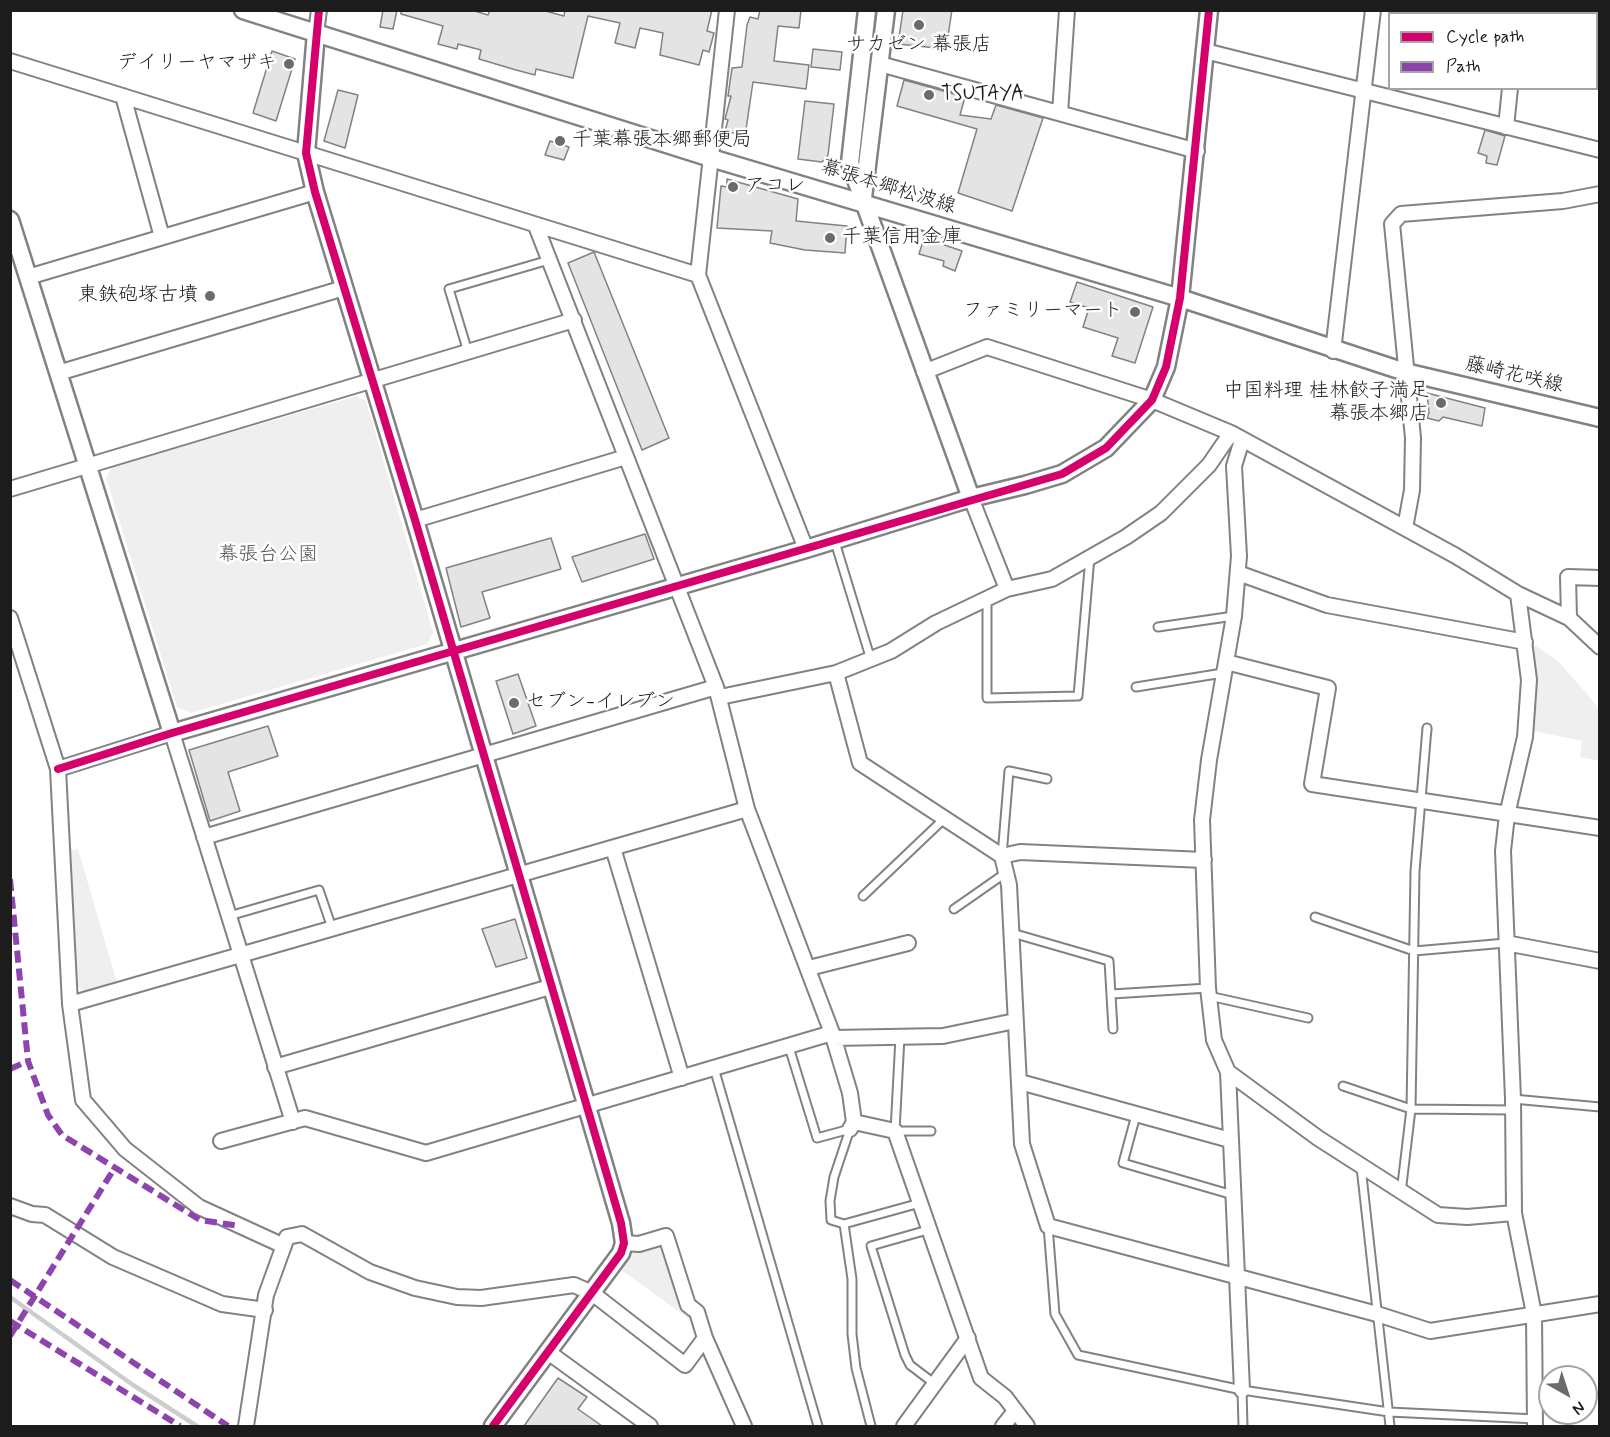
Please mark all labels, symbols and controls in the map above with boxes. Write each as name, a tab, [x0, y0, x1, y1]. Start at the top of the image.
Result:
legend	[1388, 12, 1598, 90]
marker: サカゼン 幕張店	[912, 18, 926, 32]
text: Cycle path	[1446, 25, 1524, 49]
place label: サカゼン 幕張店	[846, 34, 992, 58]
place label: デイリーヤマザキ	[117, 52, 277, 76]
text: Path	[1446, 55, 1481, 79]
marker: デイリーヤマザキ	[282, 57, 296, 71]
place label: TSUTAYA	[941, 83, 1024, 107]
marker: TSUTAYA	[922, 88, 936, 102]
place label: 千葉幕張本郷郵便局	[572, 129, 752, 153]
marker: 千葉幕張本郷郵便局	[553, 134, 567, 148]
street label: 幕張本郷松波線	[818, 156, 958, 220]
place label: アコレ	[745, 175, 805, 199]
marker: アコレ	[726, 180, 740, 194]
place label: 千葉信用金庫	[842, 226, 962, 250]
marker: 千葉信用金庫	[823, 231, 837, 245]
place label: 東鉄砲塚古墳	[78, 284, 198, 308]
marker: 東鉄砲塚古墳	[203, 289, 217, 303]
place label: ファミリーマート	[963, 300, 1123, 324]
marker: ファミリーマート	[1128, 305, 1142, 319]
street label: 藤崎花咲線	[1463, 353, 1565, 399]
place label: 中国料理 桂林餃子満足 幕張本郷店	[1224, 380, 1429, 427]
marker: 中国料理 桂林餃子満足 幕張本郷店	[1434, 396, 1448, 410]
park label: 幕張台公園	[218, 544, 318, 568]
place label: セブン-イレブン	[526, 691, 675, 715]
marker: セブン-イレブン	[507, 696, 521, 710]
north arrow	[1538, 1365, 1598, 1425]
text: N	[1568, 1396, 1589, 1419]

